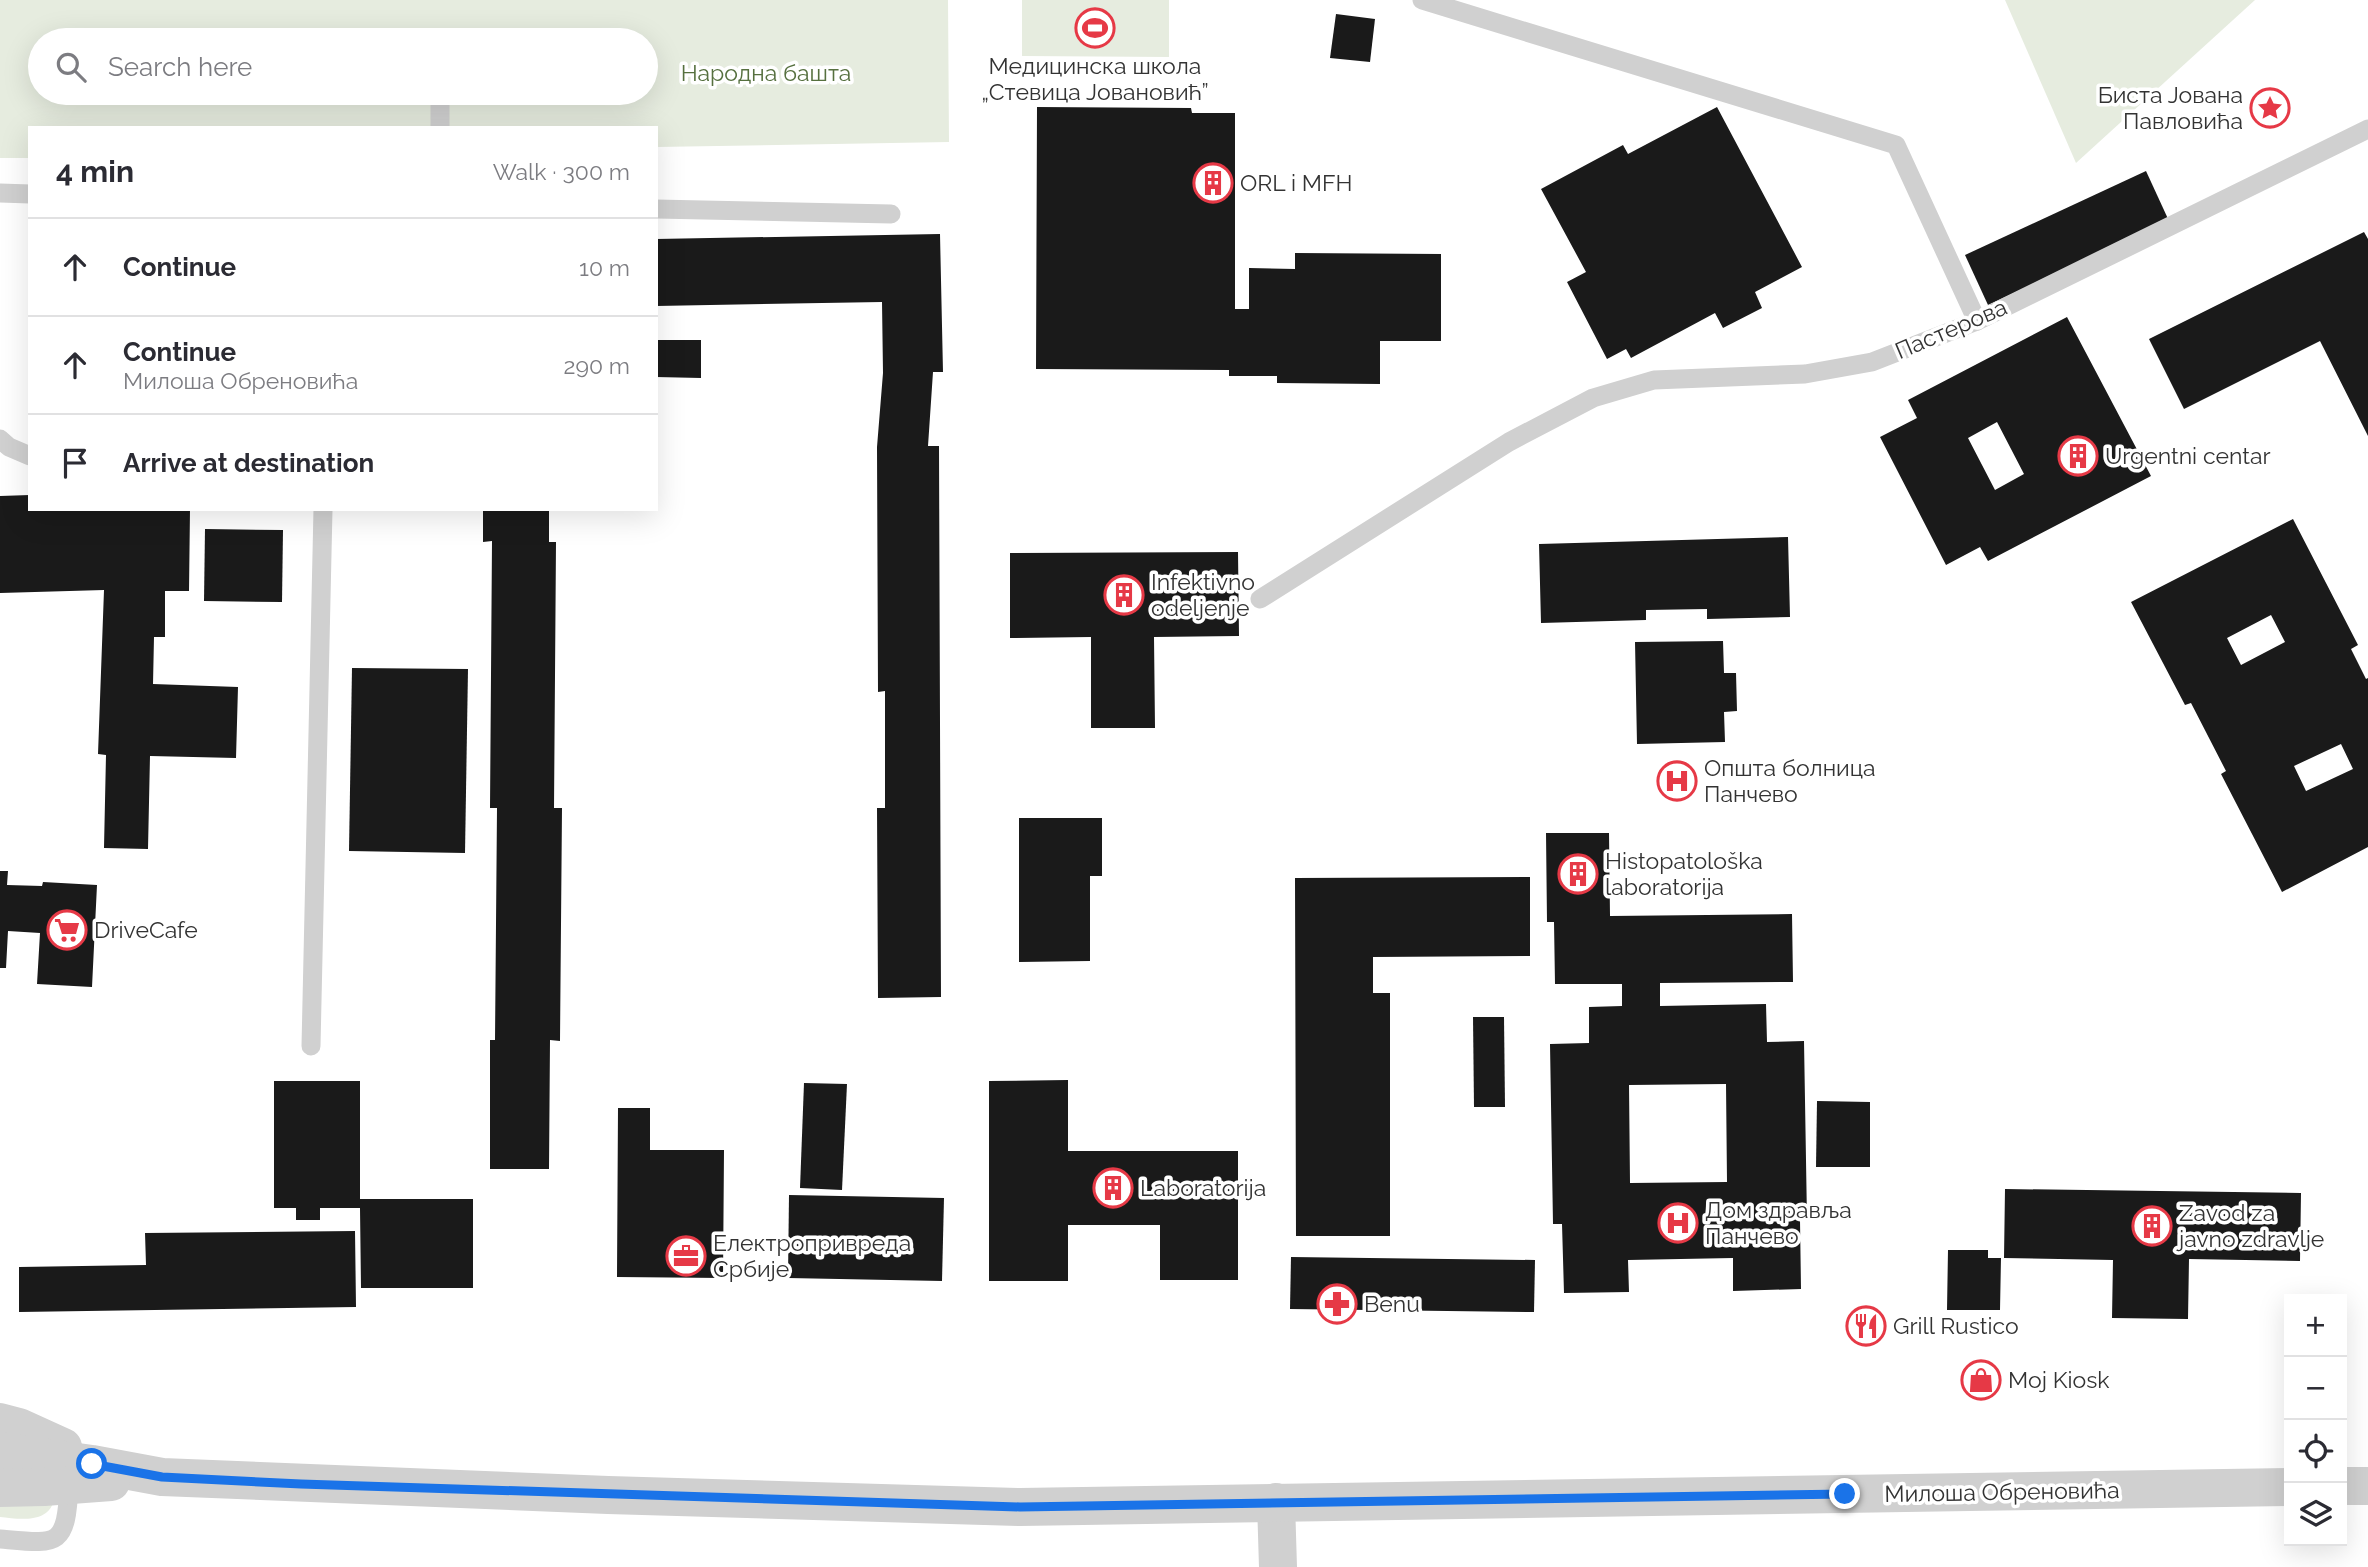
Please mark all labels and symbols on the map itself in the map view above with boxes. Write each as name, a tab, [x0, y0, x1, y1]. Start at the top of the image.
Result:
sports icon: Медицинска школа „Стевица Јовановић”	[1074, 7, 1116, 49]
place label: Медицинска школа „Стевица Јовановић”	[981, 52, 1209, 105]
park label: Народна башта	[681, 59, 851, 86]
place label: Биста Јована Павловића	[2098, 81, 2243, 134]
place icon: Биста Јована Павловића	[2249, 87, 2291, 129]
building icon: ORL i MFH	[1192, 162, 1234, 204]
place label: ORL i MFH	[1240, 169, 1352, 196]
street label: Пастерова	[1891, 293, 2011, 364]
building icon: Urgentni centar	[2057, 435, 2099, 477]
place label: Urgentni centar	[2105, 442, 2271, 469]
place label: Infektivno odeljenje	[1151, 568, 1255, 621]
building icon: Infektivno odeljenje	[1103, 574, 1145, 616]
place label: Општа болница Панчево	[1704, 754, 1876, 807]
hospital icon: Општа болница Панчево	[1656, 760, 1698, 802]
place label: Histopatološka laboratorija	[1605, 847, 1763, 900]
building icon: Histopatološka laboratorija	[1557, 853, 1599, 895]
supermarket icon: DriveCafe	[46, 909, 88, 951]
place label: DriveCafe	[94, 916, 198, 943]
building icon: Laboratorija	[1092, 1167, 1134, 1209]
place label: Laboratorija	[1140, 1174, 1266, 1201]
place label: Дом здравља Панчево	[1705, 1196, 1852, 1249]
place label: Zavod za javno zdravlje	[2176, 1199, 2324, 1252]
hospital icon: Дом здравља Панчево	[1657, 1202, 1699, 1244]
building icon: Zavod za javno zdravlje	[2131, 1205, 2173, 1247]
place label: Електропривреда Србије	[713, 1229, 911, 1282]
office icon: Електропривреда Србије	[665, 1235, 707, 1277]
pharmacy icon: Benu	[1316, 1283, 1358, 1325]
place label: Benu	[1364, 1290, 1420, 1317]
restaurant icon: Grill Rustico	[1845, 1305, 1887, 1347]
place label: Grill Rustico	[1893, 1312, 2019, 1339]
shop icon: Moj Kiosk	[1960, 1359, 2002, 1401]
place label: Moj Kiosk	[2008, 1366, 2110, 1393]
route start	[76, 1448, 107, 1479]
street label: Милоша Обреновића	[1884, 1476, 2120, 1507]
route end	[1829, 1478, 1860, 1509]

